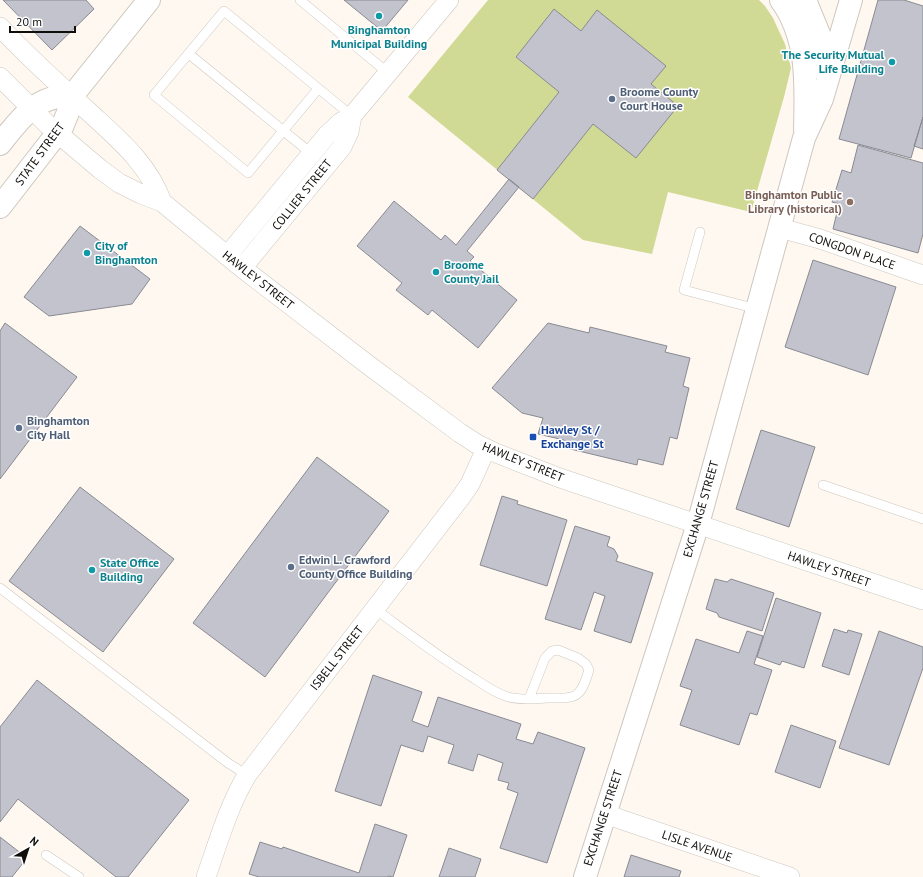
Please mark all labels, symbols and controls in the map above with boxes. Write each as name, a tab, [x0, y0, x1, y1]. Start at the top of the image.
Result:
scale bar	[10, 8, 75, 34]
marker: Binghamton Municipal Building	[374, 11, 384, 21]
text: 20 m	[16, 14, 42, 29]
place label: Binghamton Municipal Building	[331, 22, 427, 51]
place label: The Security Mutual Life Building	[782, 47, 884, 76]
marker: The Security Mutual Life Building	[887, 57, 897, 67]
place label: Broome County Court House	[620, 84, 698, 113]
marker: Broome County Court House	[607, 94, 617, 104]
street label: STATE STREET	[12, 119, 68, 188]
street label: COLLIER STREET	[268, 156, 335, 233]
place label: Binghamton Public Library (historical)	[745, 187, 842, 216]
marker: Binghamton Public Library (historical)	[845, 197, 855, 207]
street label: CONGDON PLACE	[807, 229, 897, 272]
place label: City of Binghamton	[95, 238, 158, 267]
street label: HAWLEY STREET	[220, 247, 297, 312]
marker: City of Binghamton	[82, 248, 92, 258]
place label: Broome County Jail	[444, 257, 499, 286]
marker: Broome County Jail	[431, 267, 441, 277]
place label: Binghamton City Hall	[27, 413, 90, 442]
place label: Hawley St / Exchange St	[541, 422, 604, 451]
marker: Binghamton City Hall	[14, 423, 24, 433]
marker: Hawley St / Exchange St	[528, 432, 538, 442]
street label: HAWLEY STREET	[480, 438, 566, 485]
street label: EXCHANGE STREET	[680, 458, 722, 559]
street label: HAWLEY STREET	[786, 547, 873, 590]
place label: Edwin L. Crawford County Office Building	[299, 552, 412, 581]
place label: State Office Building	[100, 555, 159, 584]
marker: Edwin L. Crawford County Office Building	[286, 562, 296, 572]
marker: State Office Building	[87, 565, 97, 575]
street label: ISBELL STREET	[307, 622, 367, 693]
street label: EXCHANGE STREET	[580, 768, 625, 868]
street label: LISLE AVENUE	[660, 826, 734, 865]
north arrow	[8, 829, 48, 869]
text: N	[27, 834, 42, 849]

